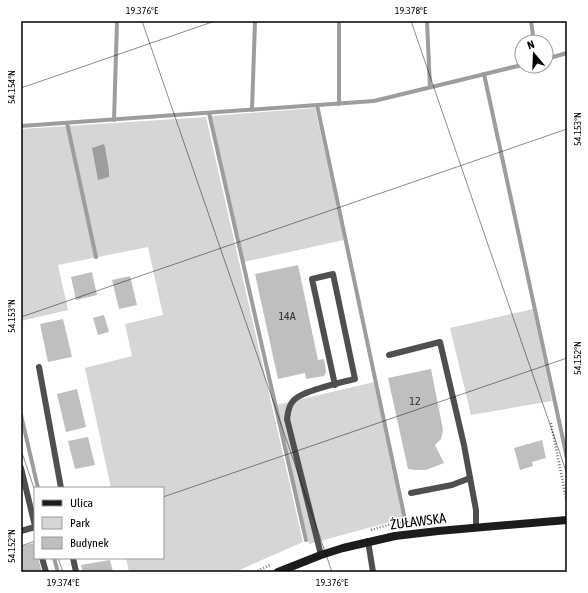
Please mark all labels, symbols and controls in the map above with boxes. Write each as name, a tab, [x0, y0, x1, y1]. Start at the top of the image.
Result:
text: 19.376°E	[126, 5, 159, 16]
text: 19.378°E	[395, 5, 428, 16]
north arrow	[514, 34, 554, 74]
text: N	[526, 38, 536, 51]
text: 54.154°N	[6, 70, 17, 104]
text: 54.153°N	[572, 112, 583, 146]
text: 54.153°N	[6, 299, 17, 333]
house number: 14A	[278, 309, 296, 323]
text: 54.152°N	[572, 341, 583, 375]
house number: 12	[409, 394, 421, 408]
legend	[34, 487, 164, 559]
text: Ulica	[70, 496, 93, 510]
street label: ŻUŁAWSKA	[389, 510, 447, 532]
text: Park	[70, 516, 91, 530]
text: 54.152°N	[6, 529, 17, 563]
text: Budynek	[70, 536, 109, 550]
text: 19.374°E	[47, 577, 80, 588]
text: 19.376°E	[316, 577, 349, 588]

